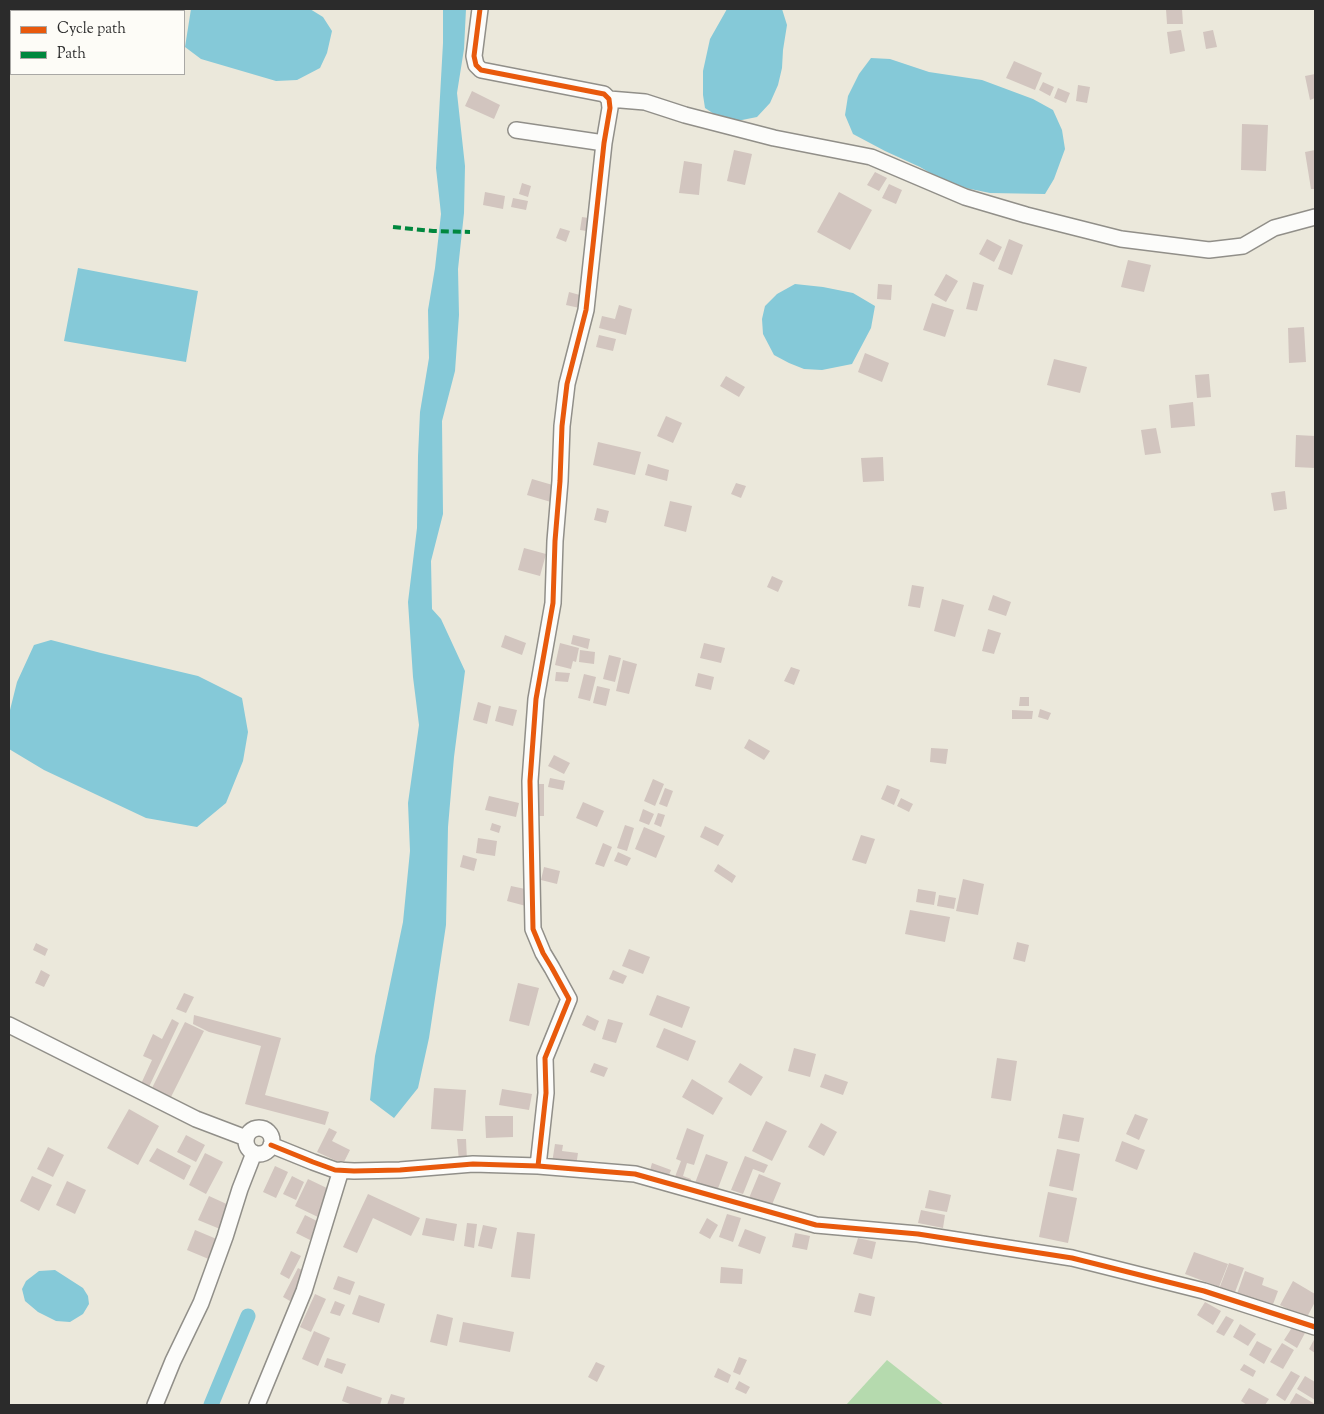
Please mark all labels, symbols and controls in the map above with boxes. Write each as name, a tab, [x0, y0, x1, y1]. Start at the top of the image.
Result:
legend	[10, 10, 185, 75]
text: Cycle path	[57, 19, 126, 40]
text: Path	[57, 44, 86, 65]

